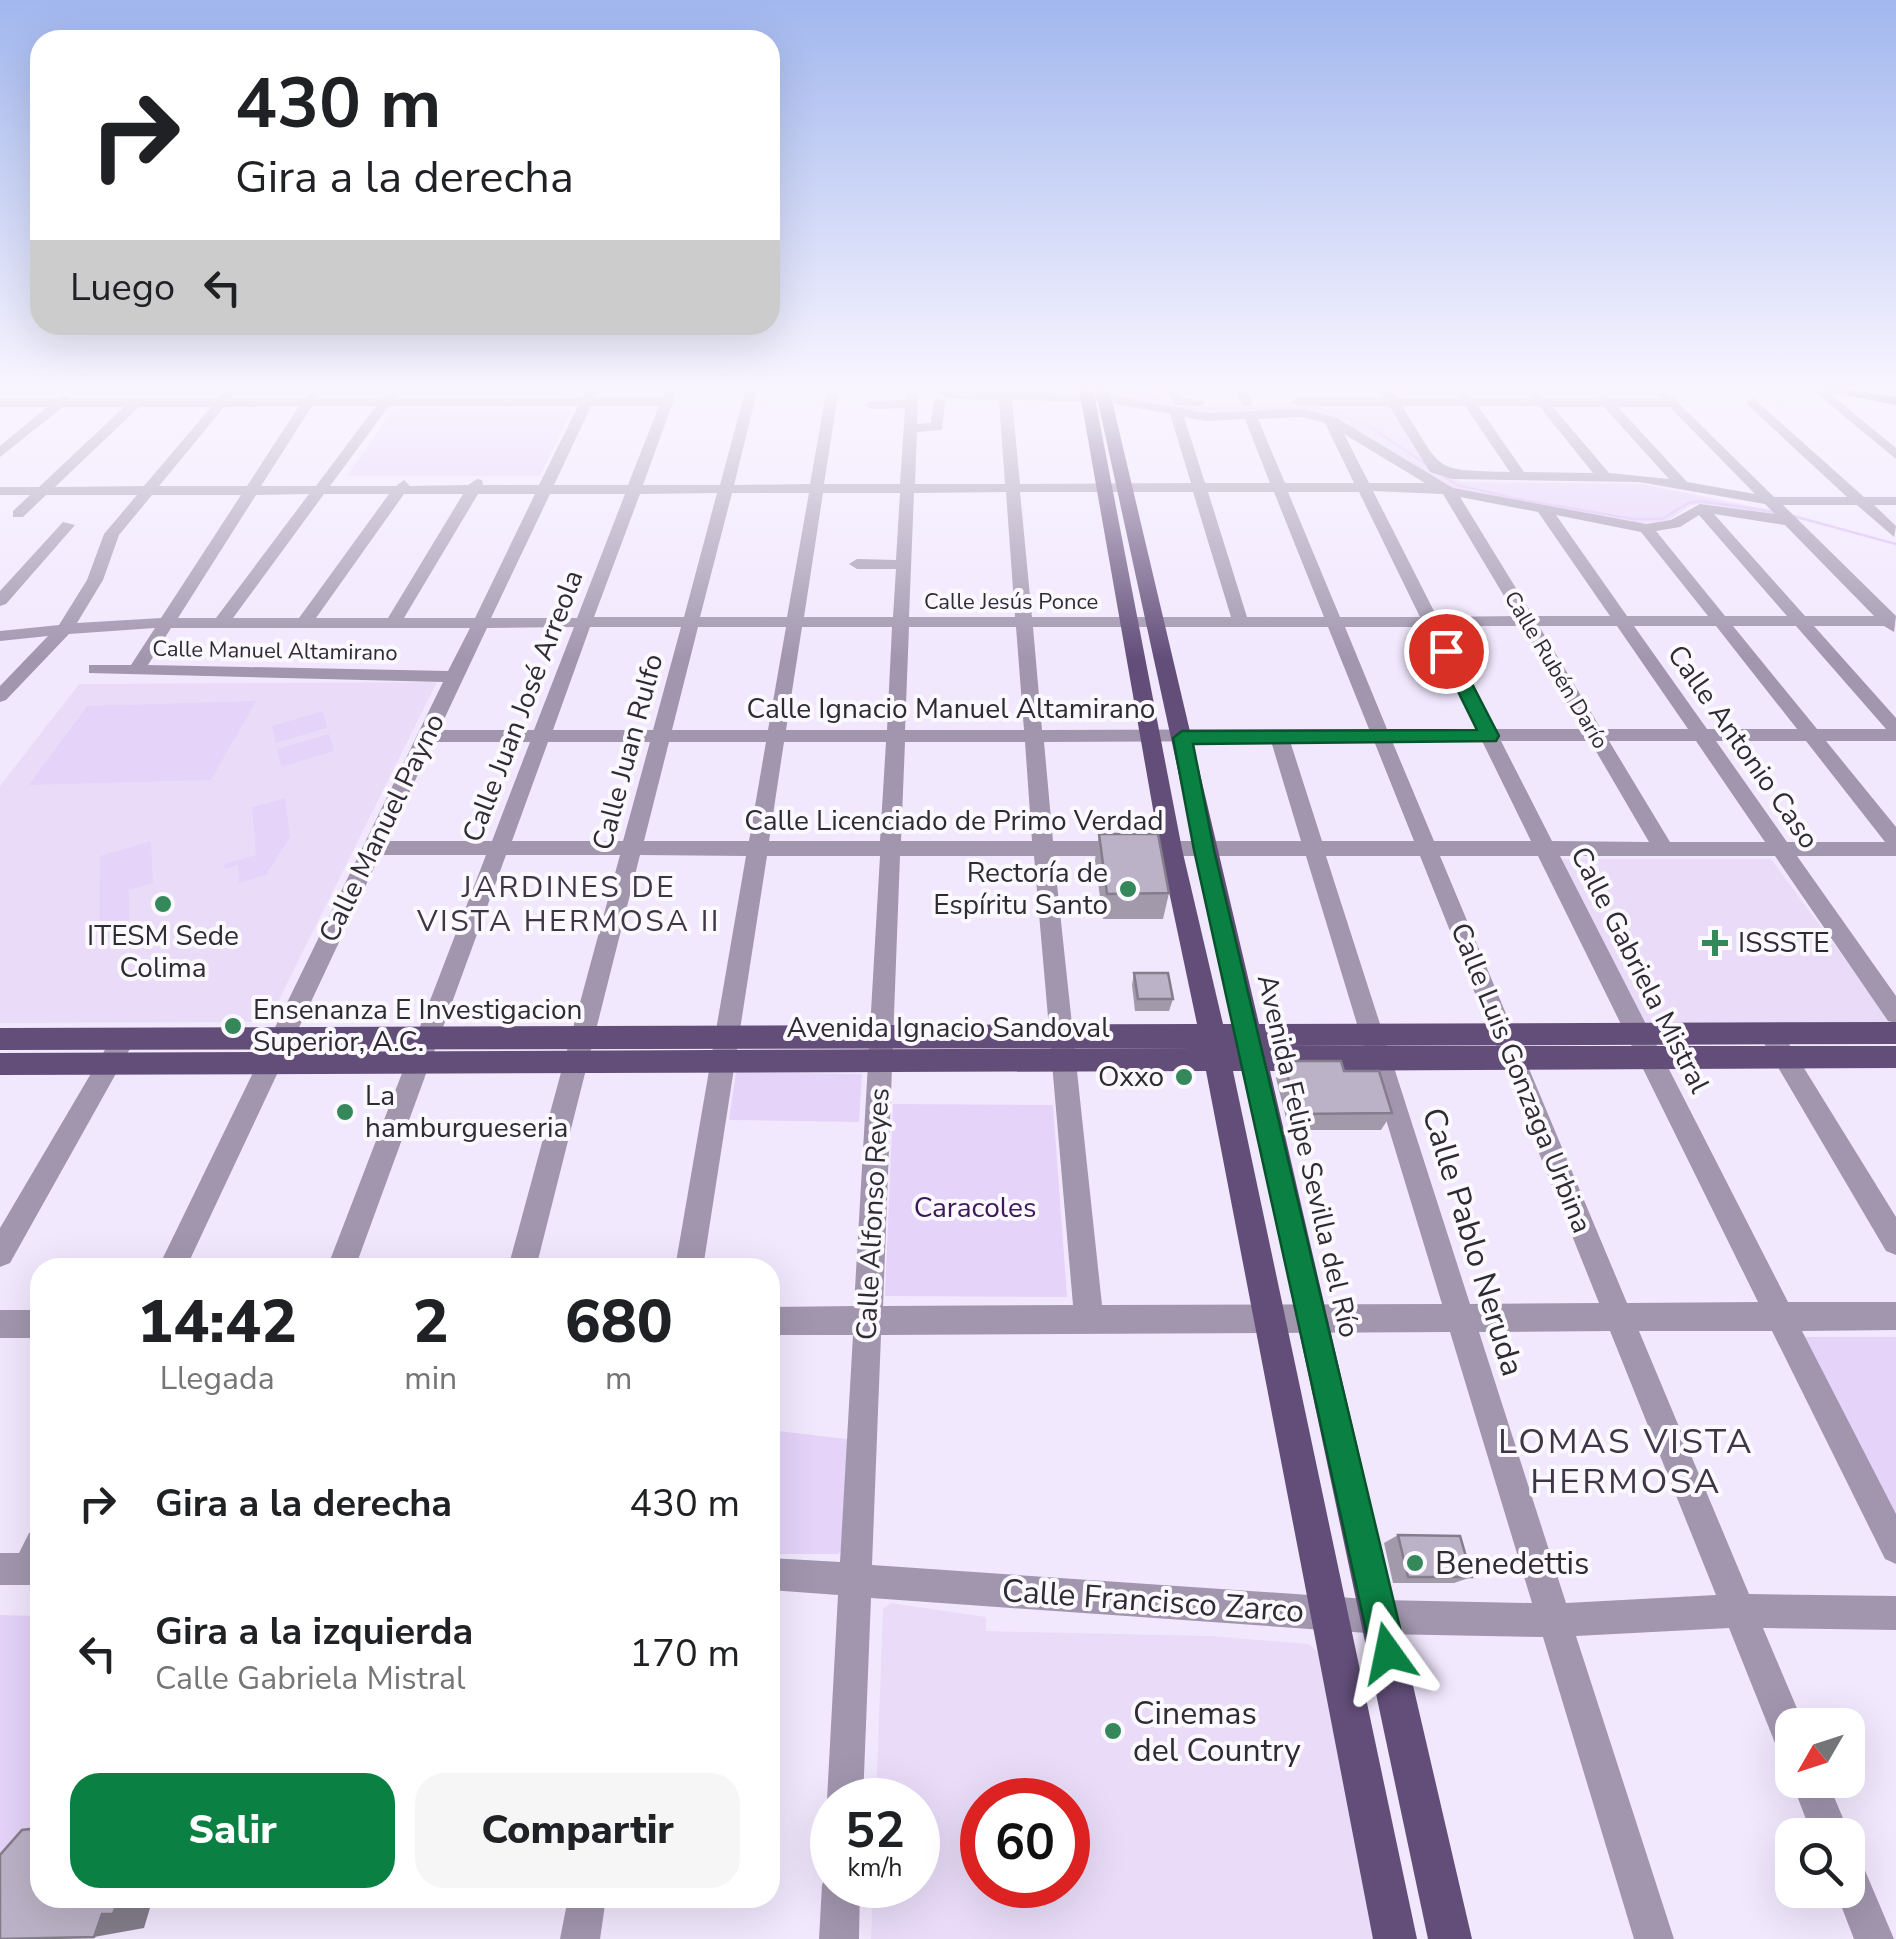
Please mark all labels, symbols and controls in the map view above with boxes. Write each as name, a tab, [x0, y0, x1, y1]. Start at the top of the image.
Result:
text: 430 m	[235, 56, 441, 152]
icon: right	[70, 70, 200, 200]
text: Gira a la derecha	[235, 147, 574, 208]
icon: left	[195, 260, 250, 315]
text: Luego	[70, 262, 175, 313]
street label: Calle Juan José Arreola	[454, 565, 592, 847]
street label: Calle Rubén Darío	[1497, 585, 1615, 755]
street label: Calle Jesús Ponce	[924, 587, 1098, 617]
pin	[1404, 609, 1489, 694]
icon: arrive	[1419, 624, 1474, 679]
street label: Calle Manuel Altamirano	[152, 634, 398, 668]
street label: Calle Antonio Caso	[1658, 638, 1828, 856]
street label: Calle Juan Rulfo	[584, 650, 672, 854]
street label: Calle Ignacio Manuel Altamirano	[747, 690, 1155, 728]
street label: Calle Manuel Payno	[310, 707, 454, 949]
street label: Calle Licenciado de Primo Verdad	[744, 802, 1164, 840]
street label: Calle Gabriela Mistral	[1561, 840, 1719, 1100]
place label: Rectoría de Espíritu Santo	[933, 854, 1108, 924]
district label: JARDINES DE VISTA HERMOSA II	[416, 867, 721, 942]
marker: Rectoría de Espíritu Santo	[1117, 878, 1139, 900]
marker: ITESM Sede Colima	[152, 893, 174, 915]
place label: ITESM Sede Colima	[87, 917, 239, 987]
street label: Calle Luis Gonzaga Urbina	[1441, 917, 1601, 1239]
place label: ISSSTE	[1738, 924, 1830, 962]
marker: ISSSTE	[1702, 930, 1728, 956]
street label: Avenida Felipe Sevilla del Río	[1248, 971, 1368, 1341]
place label: Ensenanza E Investigacion Superior, A.C.	[253, 991, 582, 1061]
street label: Avenida Ignacio Sandoval	[786, 1009, 1110, 1047]
marker: Ensenanza E Investigacion Superior, A.C.	[222, 1015, 244, 1037]
place label: Oxxo	[1098, 1058, 1164, 1096]
marker: Oxxo	[1173, 1066, 1195, 1088]
place label: La hamburgueseria	[365, 1077, 568, 1147]
street label: Calle Alfonso Reyes	[847, 1087, 899, 1341]
marker: La hamburgueseria	[334, 1101, 356, 1123]
street label: Calle Pablo Neruda	[1412, 1103, 1534, 1381]
park label: Caracoles	[914, 1189, 1036, 1227]
text: 14:42	[137, 1281, 297, 1363]
text: 2	[413, 1281, 449, 1363]
text: 680	[565, 1281, 673, 1363]
text: Llegada	[160, 1357, 275, 1400]
text: min	[404, 1357, 457, 1400]
text: m	[605, 1357, 632, 1400]
district label: LOMAS VISTA HERMOSA	[1498, 1418, 1754, 1505]
icon: right	[70, 1476, 125, 1531]
text: Gira a la derecha	[155, 1478, 452, 1529]
text: 430 m	[629, 1478, 740, 1529]
place label: Benedettis	[1435, 1542, 1589, 1585]
marker: Benedettis	[1404, 1552, 1426, 1574]
street label: Calle Francisco Zarco	[1000, 1569, 1306, 1633]
position arrow	[1336, 1601, 1440, 1705]
text: Gira a la izquierda	[155, 1606, 473, 1657]
icon: left	[70, 1626, 125, 1681]
text: 170 m	[629, 1628, 740, 1679]
text: Calle Gabriela Mistral	[155, 1657, 465, 1700]
place label: Cinemas del Country	[1133, 1692, 1301, 1772]
north arrow	[1775, 1708, 1865, 1798]
map controls	[1775, 1708, 1865, 1908]
marker: Cinemas del Country	[1102, 1720, 1124, 1742]
button: Salir	[70, 1773, 395, 1888]
button: Compartir	[415, 1773, 740, 1888]
speed limit sign: 60	[960, 1778, 1090, 1908]
text: 52	[845, 1796, 905, 1865]
button: search	[1775, 1818, 1865, 1908]
text: km/h	[847, 1851, 903, 1885]

